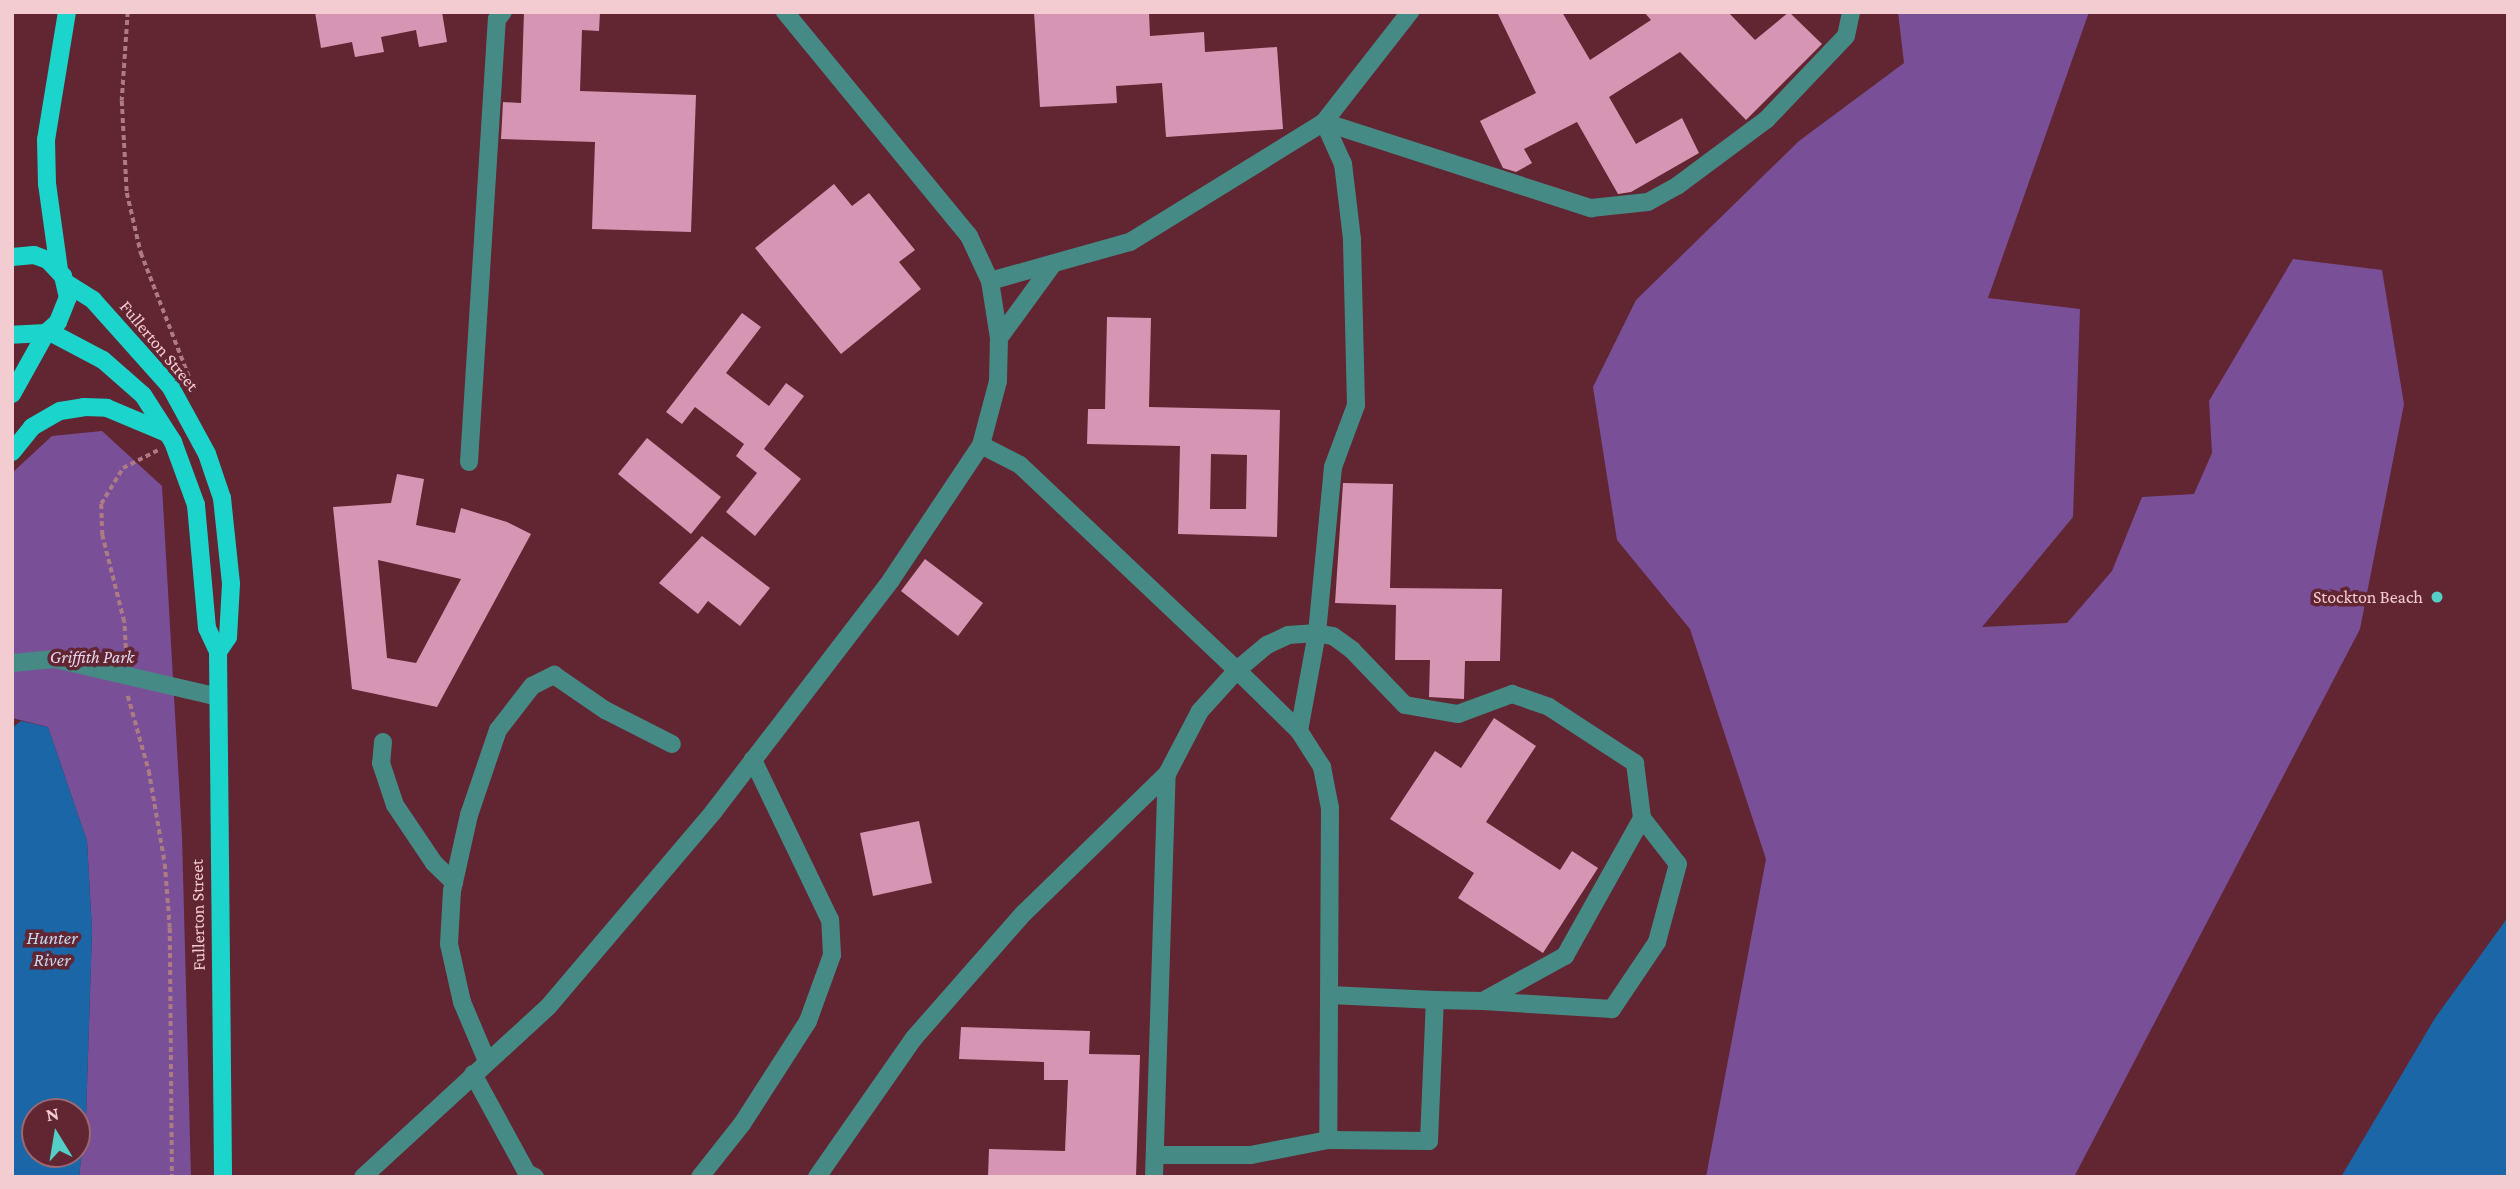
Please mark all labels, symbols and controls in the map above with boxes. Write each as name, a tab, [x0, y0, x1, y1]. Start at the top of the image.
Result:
street label: Fullerton Street	[115, 296, 203, 396]
place label: Stockton Beach	[2313, 586, 2423, 608]
marker: Stockton Beach	[2429, 589, 2445, 605]
park label: Griffith Park	[50, 646, 134, 668]
street label: Fullerton Street	[186, 859, 210, 971]
water label: Hunter River	[26, 927, 78, 971]
north arrow	[21, 1098, 91, 1168]
text: N	[44, 1102, 61, 1125]

